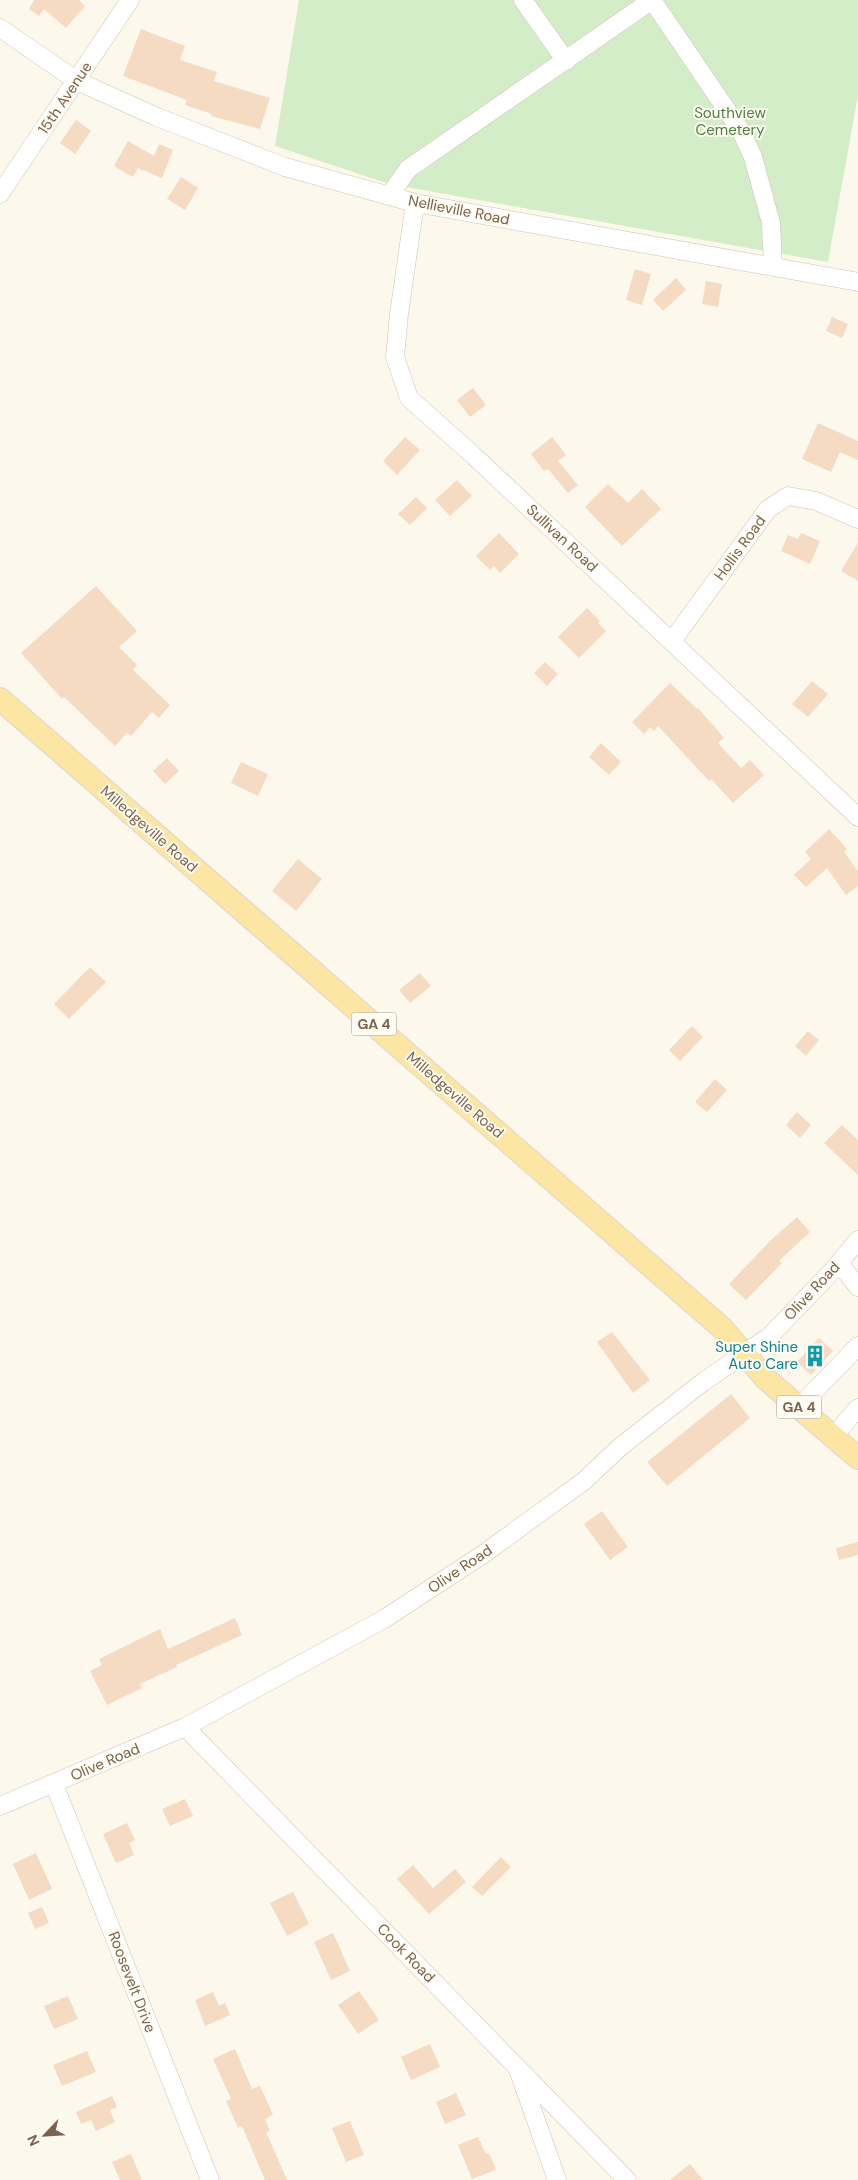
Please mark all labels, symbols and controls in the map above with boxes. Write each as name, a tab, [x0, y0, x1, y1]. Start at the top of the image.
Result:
street label: 15th Avenue	[33, 58, 97, 138]
park label: Southview Cemetery	[694, 103, 766, 140]
street label: Nellieville Road	[407, 190, 511, 230]
street label: Sullivan Road	[522, 500, 602, 576]
street label: Hollis Road	[710, 511, 770, 585]
street label: Milledgeville Road	[96, 781, 202, 877]
road number: GA 4	[352, 1012, 396, 1036]
street label: Milledgeville Road	[402, 1047, 508, 1143]
street label: Olive Road	[780, 1257, 844, 1325]
place label: Super Shine Auto Care	[715, 1337, 798, 1374]
building icon: Super Shine Auto Care	[802, 1343, 828, 1369]
road number: GA 4	[776, 1395, 822, 1418]
street label: Olive Road	[424, 1540, 496, 1598]
street label: Olive Road	[67, 1738, 143, 1786]
street label: Cook Road	[373, 1919, 439, 1987]
street label: Roosevelt Drive	[104, 1929, 160, 2035]
north arrow	[20, 2110, 70, 2160]
text: N	[23, 2132, 44, 2149]

